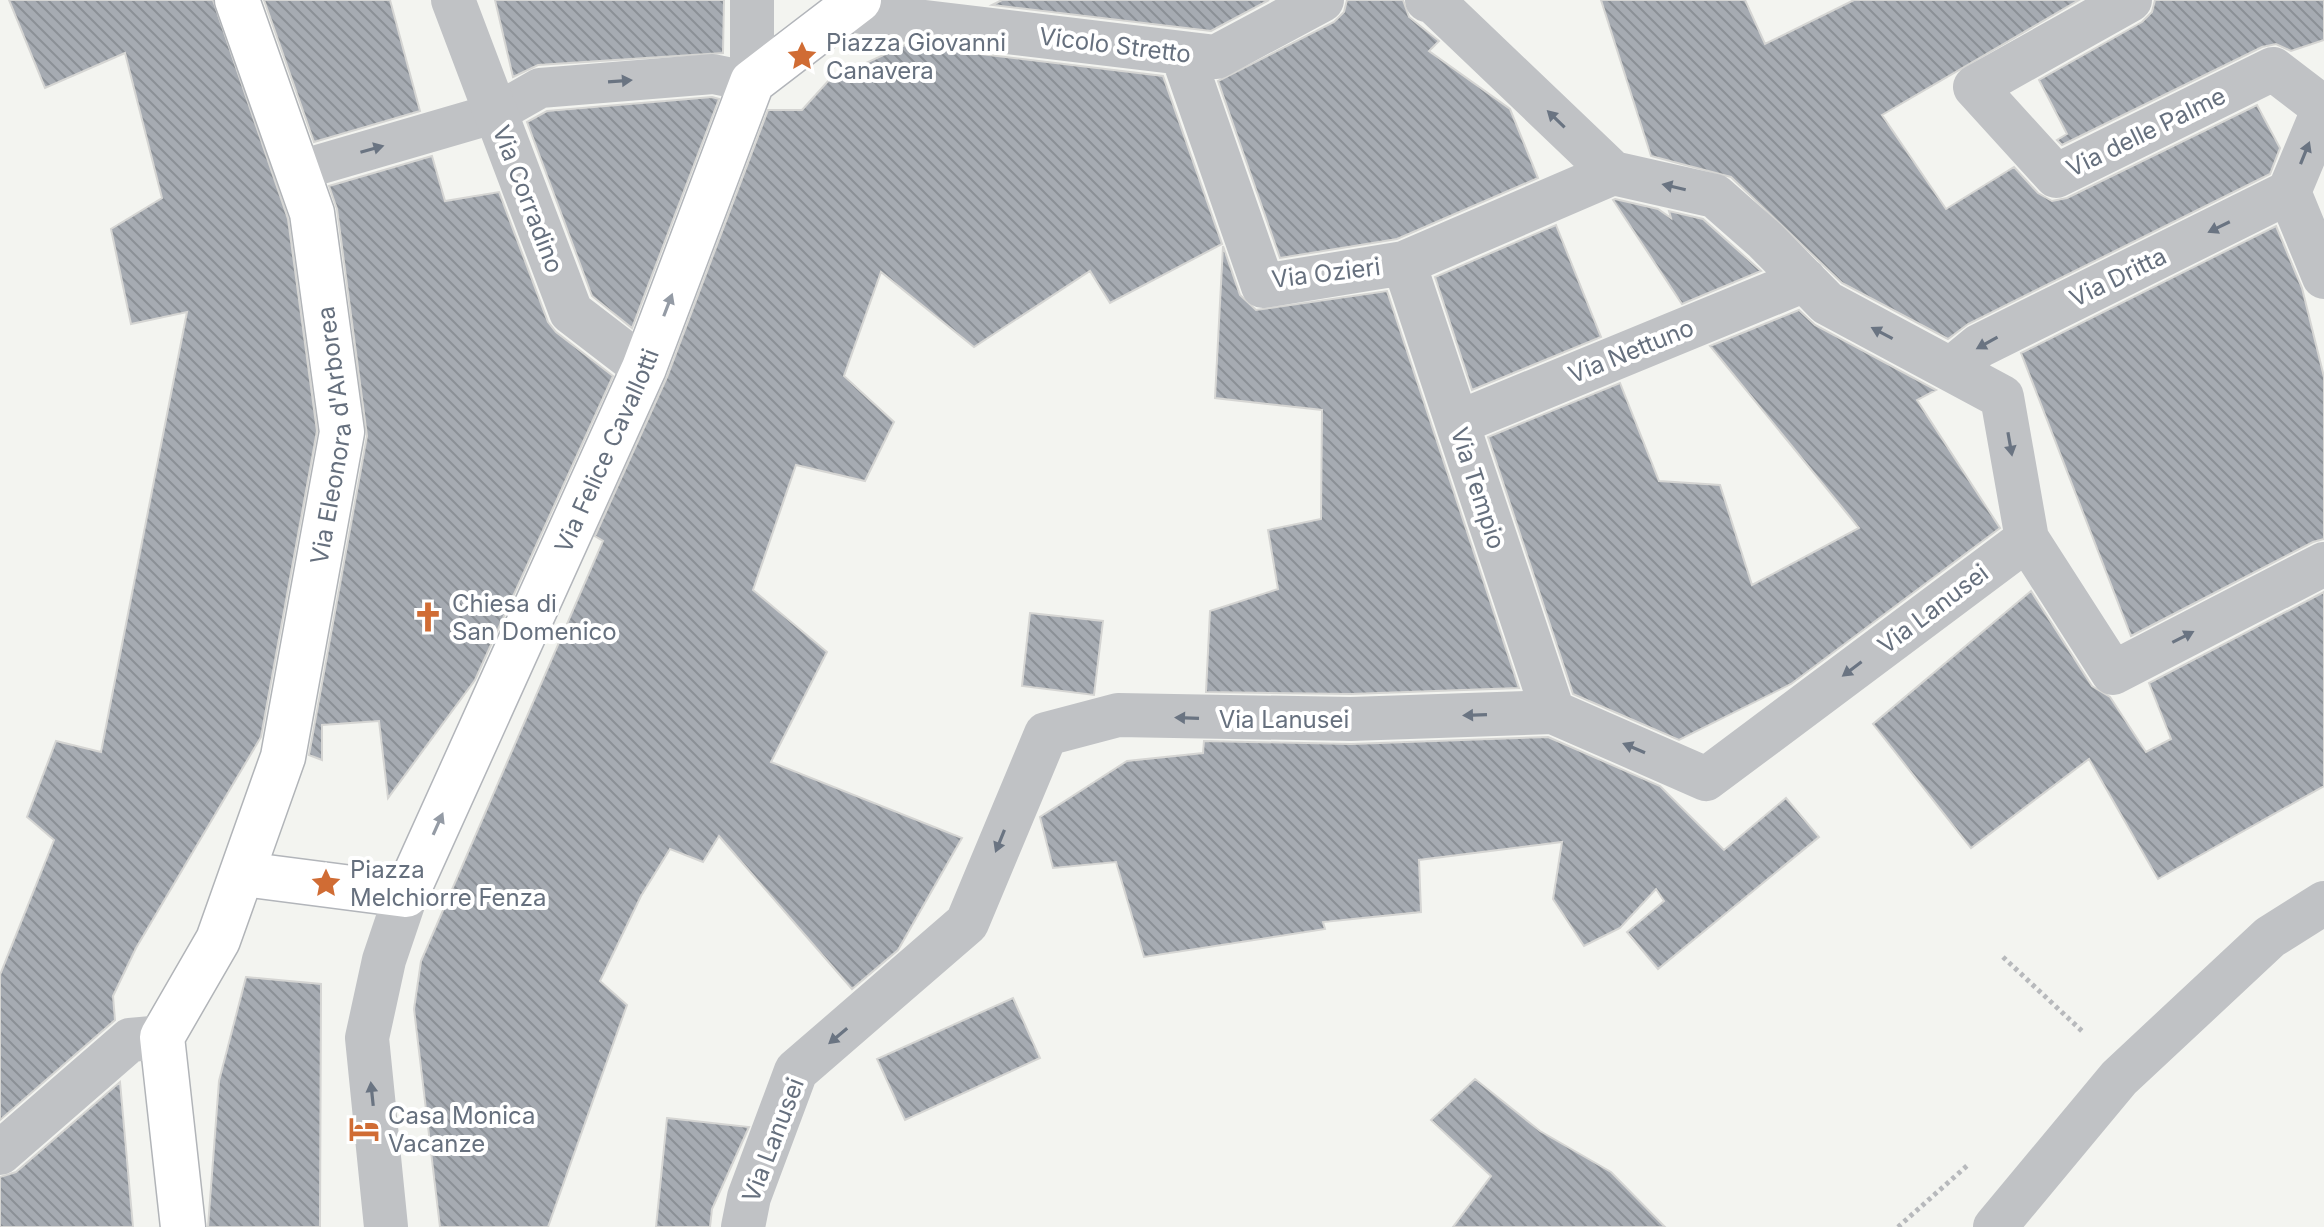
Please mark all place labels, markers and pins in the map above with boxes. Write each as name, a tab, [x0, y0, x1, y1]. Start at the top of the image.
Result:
place label: Piazza Giovanni Canavera	[826, 28, 1006, 85]
place icon: Piazza Giovanni Canavera	[785, 39, 819, 73]
place label: Chiesa di San Domenico	[452, 589, 617, 646]
church icon: Chiesa di San Domenico	[411, 600, 445, 634]
place label: Piazza Melchiorre Fenza	[350, 855, 547, 912]
place icon: Piazza Melchiorre Fenza	[309, 866, 343, 900]
place label: Casa Monica Vacanze	[388, 1101, 535, 1158]
hotel icon: Casa Monica Vacanze	[347, 1112, 381, 1146]

